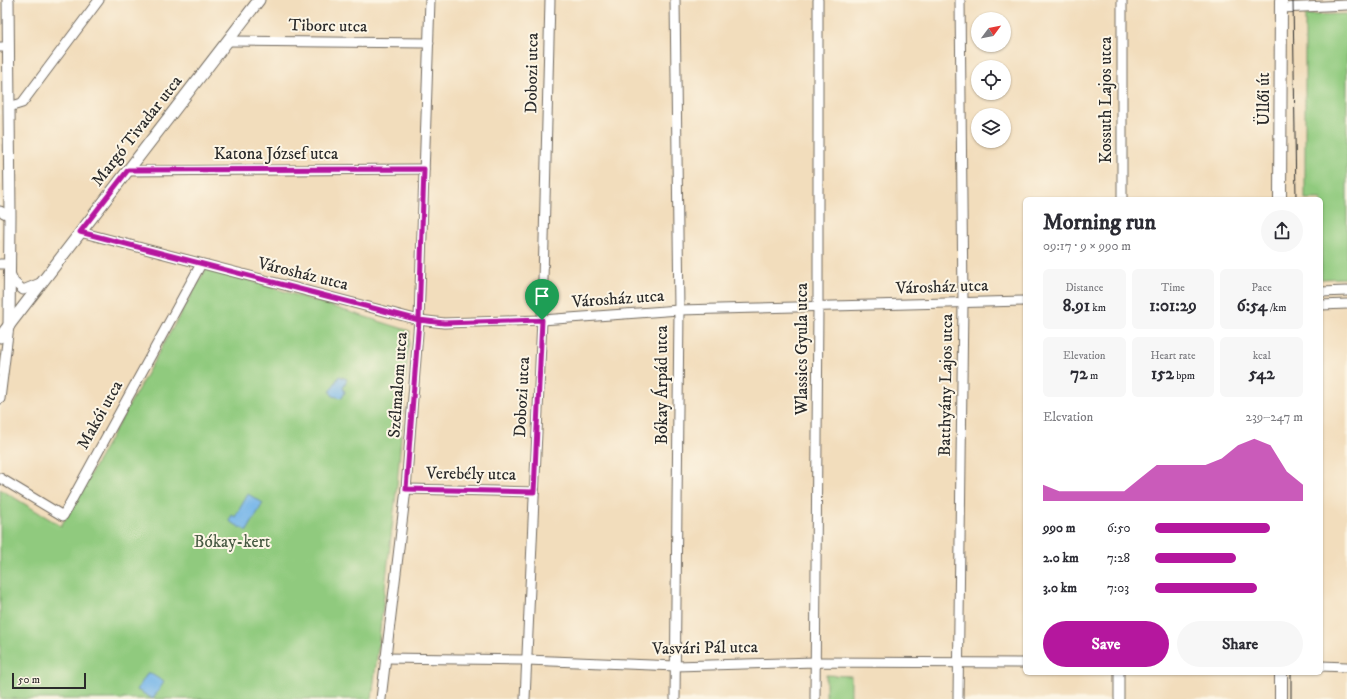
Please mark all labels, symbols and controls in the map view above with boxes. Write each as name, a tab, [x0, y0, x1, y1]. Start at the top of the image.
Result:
north arrow	[971, 12, 1011, 52]
map controls	[971, 12, 1011, 148]
street label: Tiborc utca	[288, 14, 368, 38]
street label: Dobozi utca	[520, 32, 544, 114]
street label: Kossuth Lajos utca	[1095, 36, 1117, 163]
button: locate	[971, 60, 1011, 100]
street label: Margó Tivadar utca	[87, 70, 188, 191]
street label: Üllői út	[1253, 72, 1275, 126]
button: layers	[971, 108, 1011, 148]
street label: Katona József utca	[214, 143, 339, 165]
text: Morning run	[1043, 209, 1156, 236]
button: share	[1261, 210, 1303, 252]
text: 09:17 · 9 × 990 m	[1043, 238, 1131, 254]
street label: Városház utca	[254, 252, 351, 296]
street label: Városház utca	[894, 274, 989, 300]
pin	[525, 279, 559, 320]
text: Distance	[1065, 281, 1103, 295]
text: Time	[1161, 281, 1185, 295]
text: Pace	[1251, 281, 1272, 295]
street label: Wlassics Gyula utca	[791, 282, 813, 416]
icon: arrive	[531, 285, 553, 307]
street label: Városház utca	[570, 285, 666, 313]
text: 8.91	[1063, 295, 1090, 317]
text: 1:01:29	[1149, 295, 1197, 317]
text: 6:54	[1237, 295, 1267, 317]
text: km	[1090, 301, 1106, 315]
text: /km	[1267, 301, 1287, 315]
street label: Batthyány Lajos utca	[934, 313, 958, 457]
street label: Bókay Árpád utca	[650, 324, 673, 445]
street label: Szélmalom utca	[383, 330, 413, 439]
text: Elevation	[1063, 349, 1106, 363]
text: Heart rate	[1150, 349, 1196, 363]
text: kcal	[1253, 349, 1271, 363]
street label: Dobozi utca	[509, 355, 535, 438]
text: 72	[1070, 363, 1088, 385]
text: 152	[1151, 363, 1174, 385]
text: 542	[1249, 363, 1275, 385]
text: m	[1088, 369, 1098, 383]
text: bpm	[1174, 369, 1195, 383]
street label: Makói utca	[72, 376, 128, 453]
text: Elevation	[1043, 409, 1093, 425]
text: 239–247 m	[1246, 409, 1303, 425]
street label: Verebély utca	[425, 462, 517, 486]
text: 990 m	[1043, 520, 1076, 536]
text: 6:50	[1107, 520, 1131, 536]
park label: Bókay-kert	[194, 531, 271, 553]
text: 2.0 km	[1043, 550, 1079, 566]
text: 7:28	[1107, 550, 1130, 566]
text: 3.0 km	[1043, 580, 1077, 596]
text: 7:03	[1107, 580, 1129, 596]
button: Save	[1043, 621, 1169, 667]
button: Share	[1177, 621, 1303, 667]
street label: Vasvári Pál utca	[651, 636, 759, 660]
scale bar	[12, 671, 86, 690]
text: 50 m	[18, 673, 40, 687]

